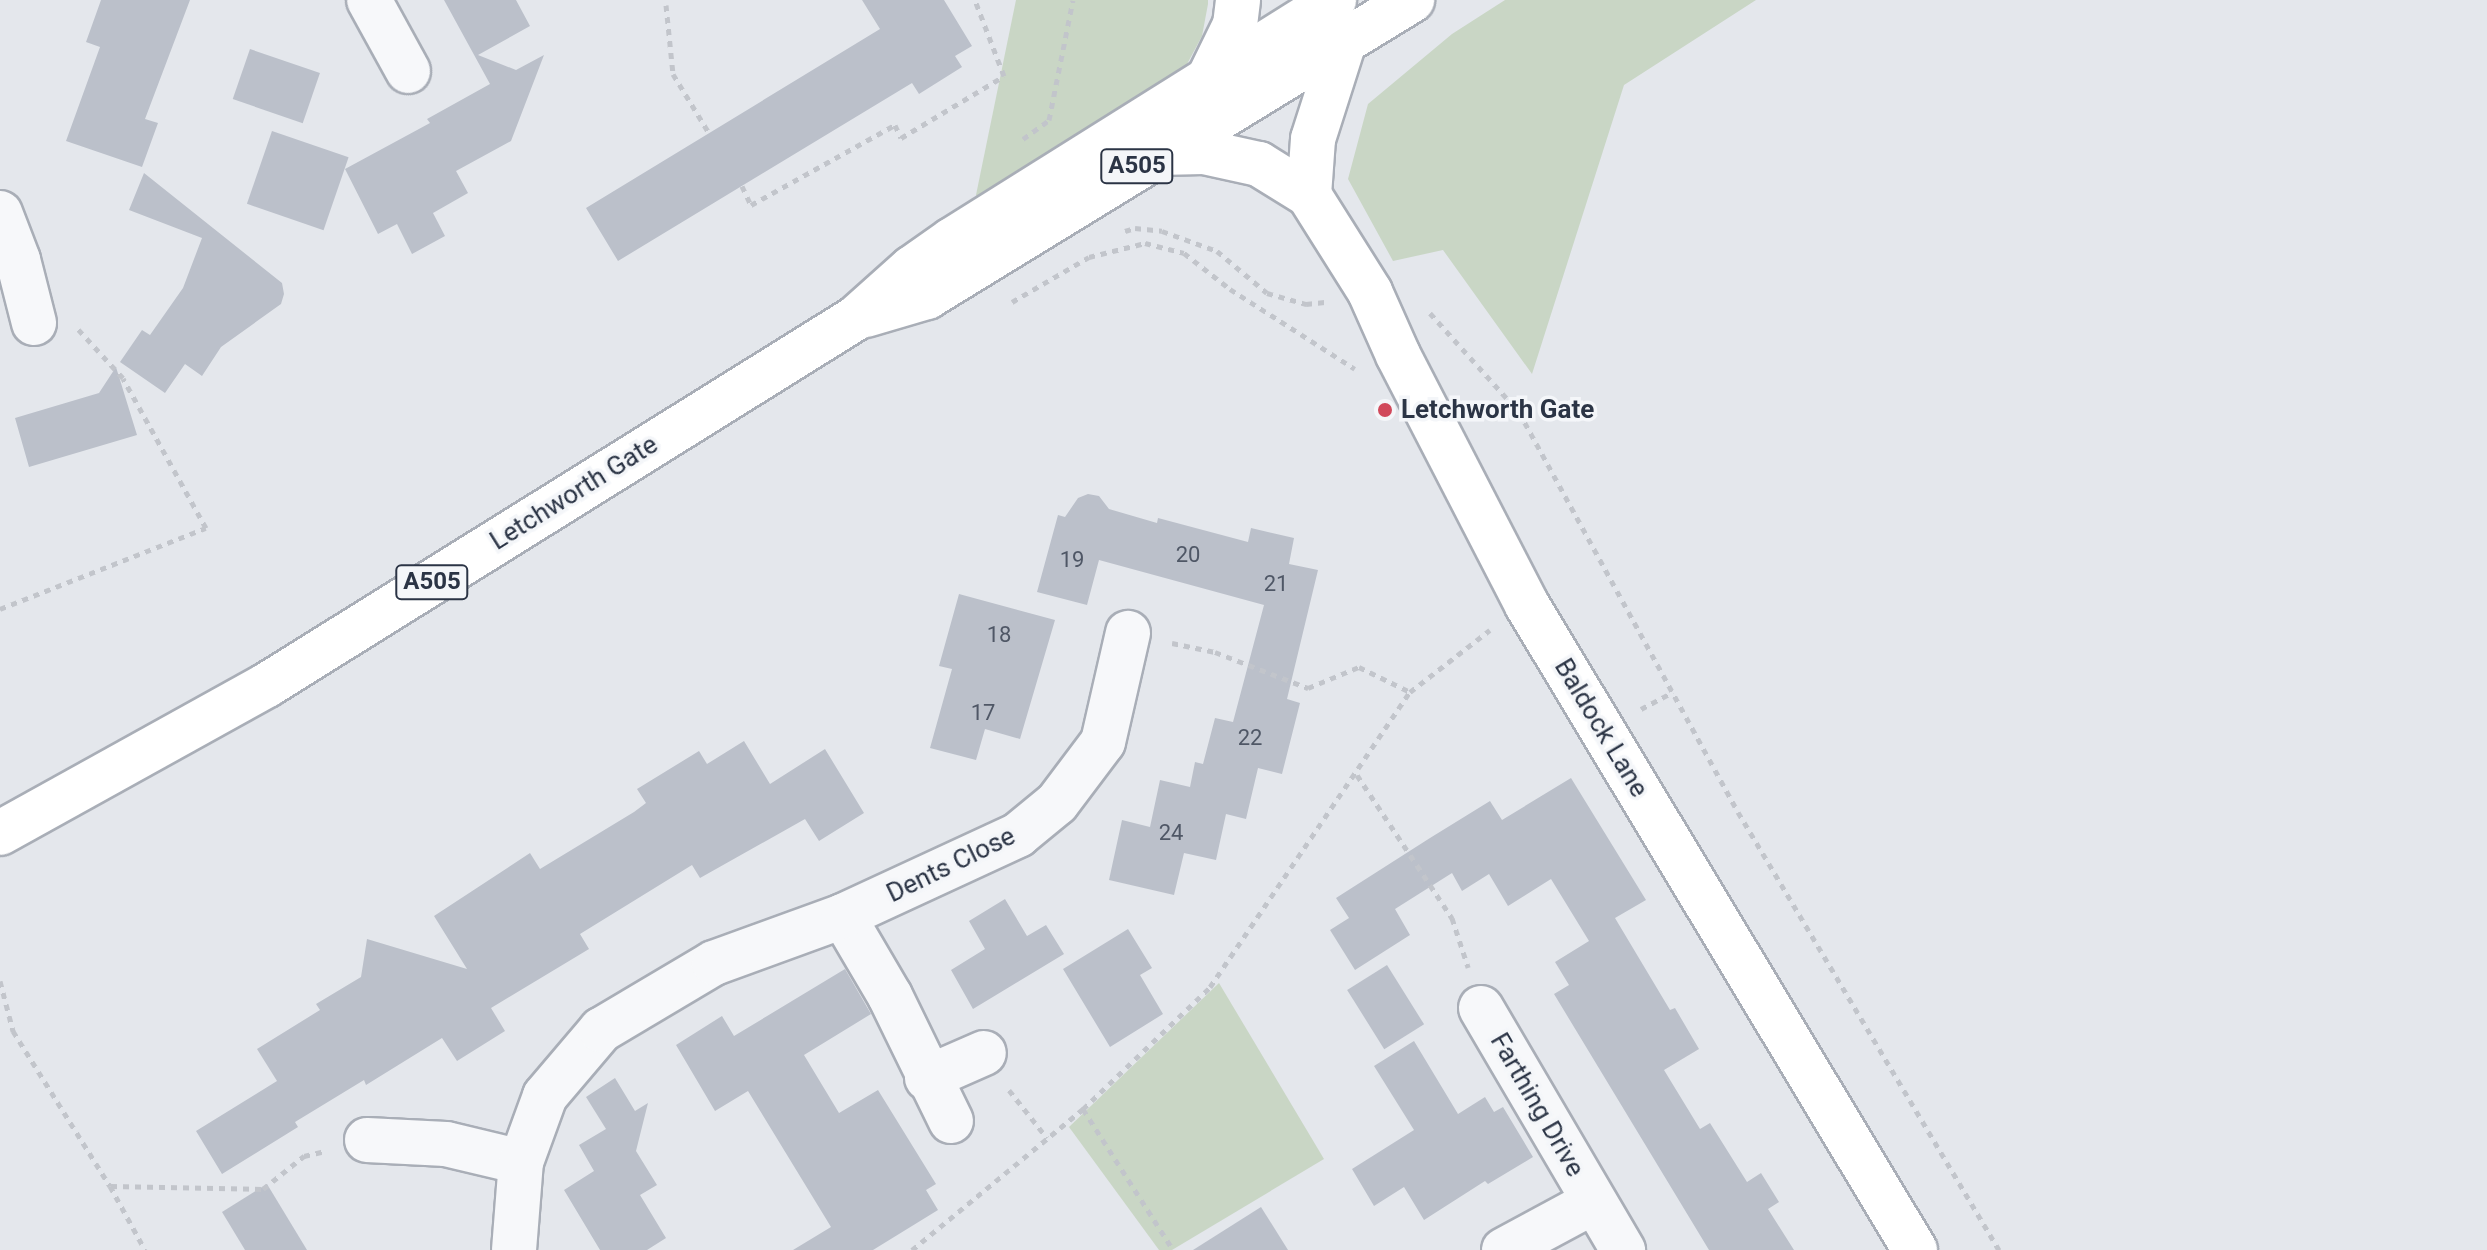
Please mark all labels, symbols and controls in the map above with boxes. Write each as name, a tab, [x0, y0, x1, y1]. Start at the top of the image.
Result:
road number: A505	[1099, 146, 1175, 186]
place label: Letchworth Gate	[1401, 394, 1594, 426]
marker: Letchworth Gate	[1376, 401, 1394, 419]
street label: Letchworth Gate	[485, 429, 663, 557]
house number: 20	[1176, 542, 1200, 568]
house number: 19	[1060, 547, 1084, 573]
road number: A505	[394, 562, 470, 602]
house number: 21	[1264, 571, 1288, 597]
house number: 18	[987, 622, 1011, 648]
street label: Baldock Lane	[1548, 653, 1654, 803]
house number: 17	[971, 700, 995, 726]
house number: 22	[1238, 725, 1262, 751]
house number: 24	[1159, 820, 1183, 846]
street label: Dents Close	[882, 821, 1020, 909]
street label: Farthing Drive	[1483, 1028, 1591, 1182]

